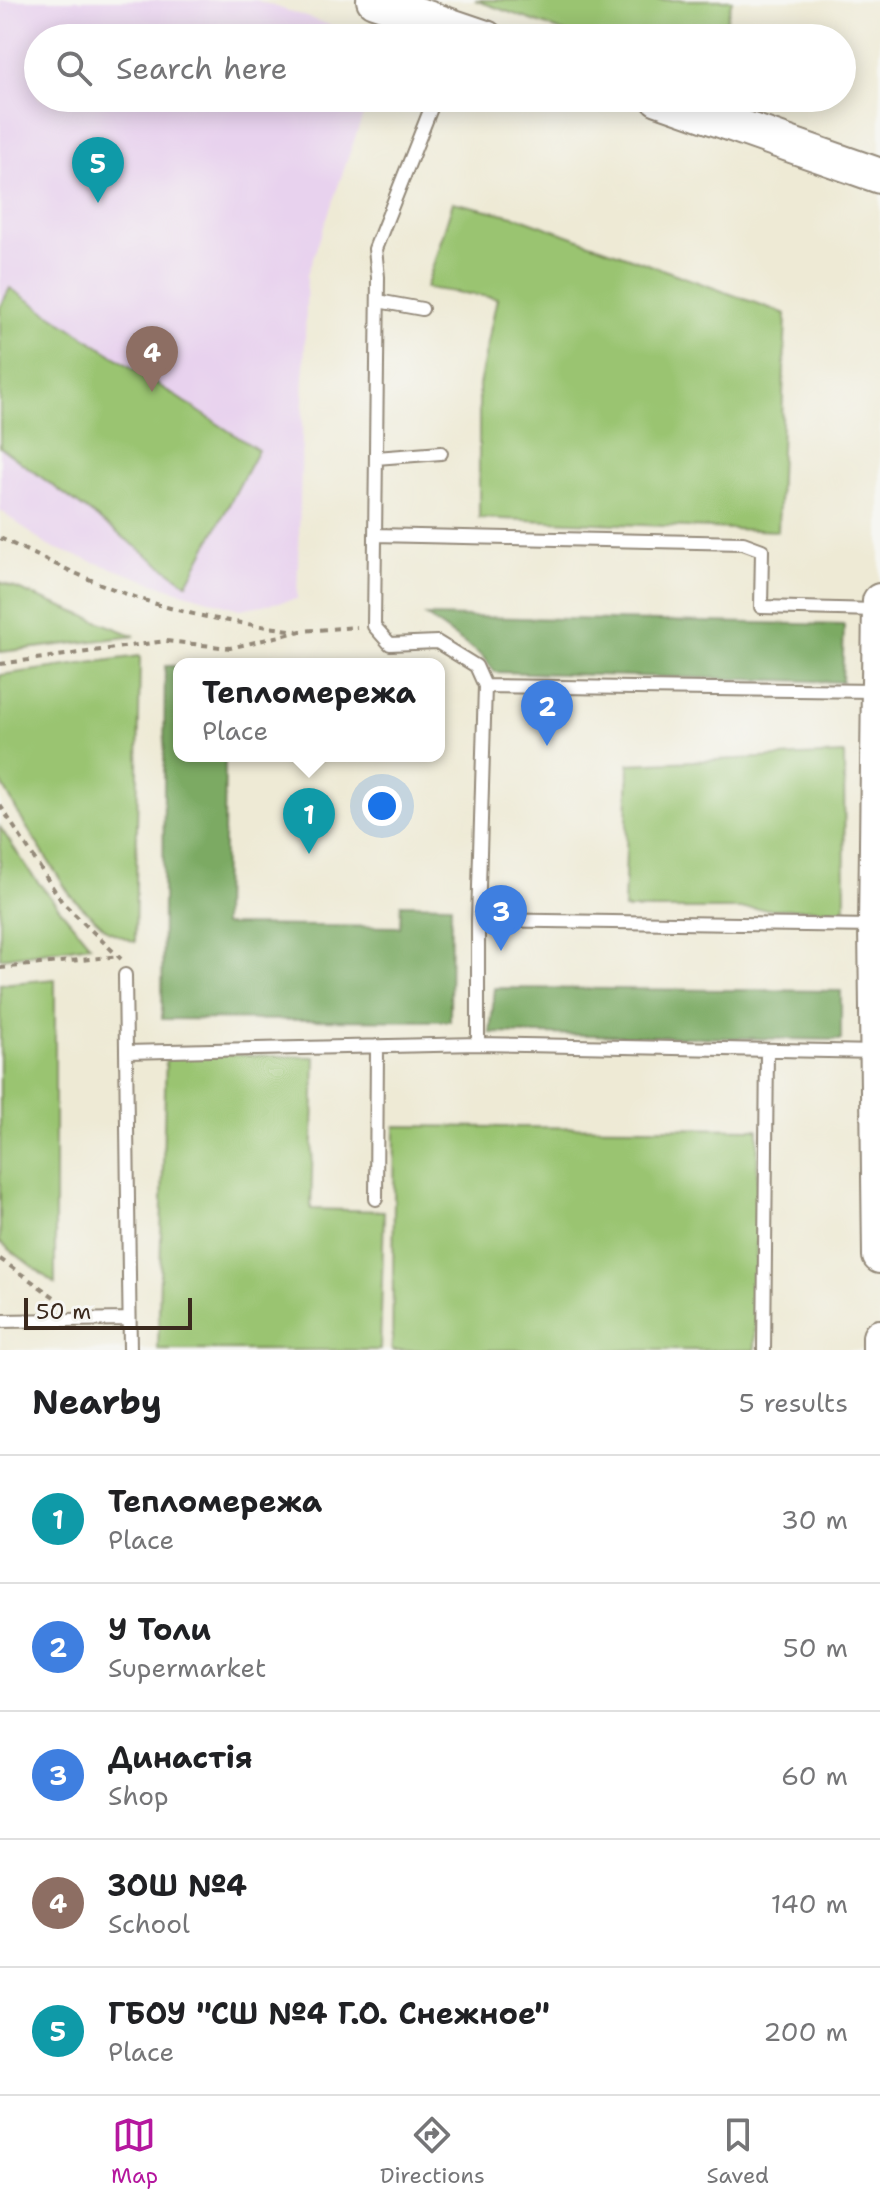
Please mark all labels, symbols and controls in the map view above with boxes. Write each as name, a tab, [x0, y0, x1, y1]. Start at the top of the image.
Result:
search box	[24, 24, 856, 112]
icon: search	[52, 46, 96, 90]
text: Search here	[116, 48, 287, 89]
pin: 5	[72, 137, 124, 203]
pin: 4	[126, 326, 178, 392]
popup	[173, 658, 445, 762]
text: Тепломережа	[202, 672, 416, 713]
pin: 2	[521, 680, 573, 746]
text: Place	[202, 713, 268, 748]
your location	[362, 786, 402, 826]
pin: 1	[283, 788, 335, 854]
pin: 3	[475, 885, 527, 951]
scale bar	[24, 1294, 192, 1330]
text: 50 m	[36, 1297, 91, 1326]
text: Nearby	[32, 1379, 162, 1425]
text: 5 results	[739, 1385, 848, 1420]
text: Тепломережа	[108, 1481, 322, 1522]
text: 1	[52, 1502, 64, 1537]
text: 30 m	[781, 1502, 848, 1537]
text: Place	[108, 1522, 174, 1557]
text: У Толи	[108, 1609, 211, 1650]
text: 2	[49, 1630, 67, 1665]
text: 50 m	[783, 1630, 848, 1665]
text: Supermarket	[108, 1650, 266, 1685]
text: Династія	[108, 1737, 253, 1778]
text: 3	[49, 1758, 67, 1793]
text: 60 m	[781, 1758, 848, 1793]
text: Shop	[108, 1778, 169, 1813]
text: ЗОШ №4	[108, 1865, 247, 1906]
text: 4	[49, 1886, 67, 1921]
text: 140 m	[771, 1886, 848, 1921]
text: School	[108, 1906, 190, 1941]
text: ГБОУ "СШ №4 Г.О. Снежное"	[108, 1993, 550, 2034]
text: 5	[50, 2014, 66, 2049]
text: 200 m	[763, 2014, 848, 2049]
text: Place	[108, 2034, 174, 2069]
tab: Map	[111, 2113, 158, 2190]
tab: Directions	[380, 2113, 485, 2190]
tab: Saved	[707, 2113, 769, 2190]

